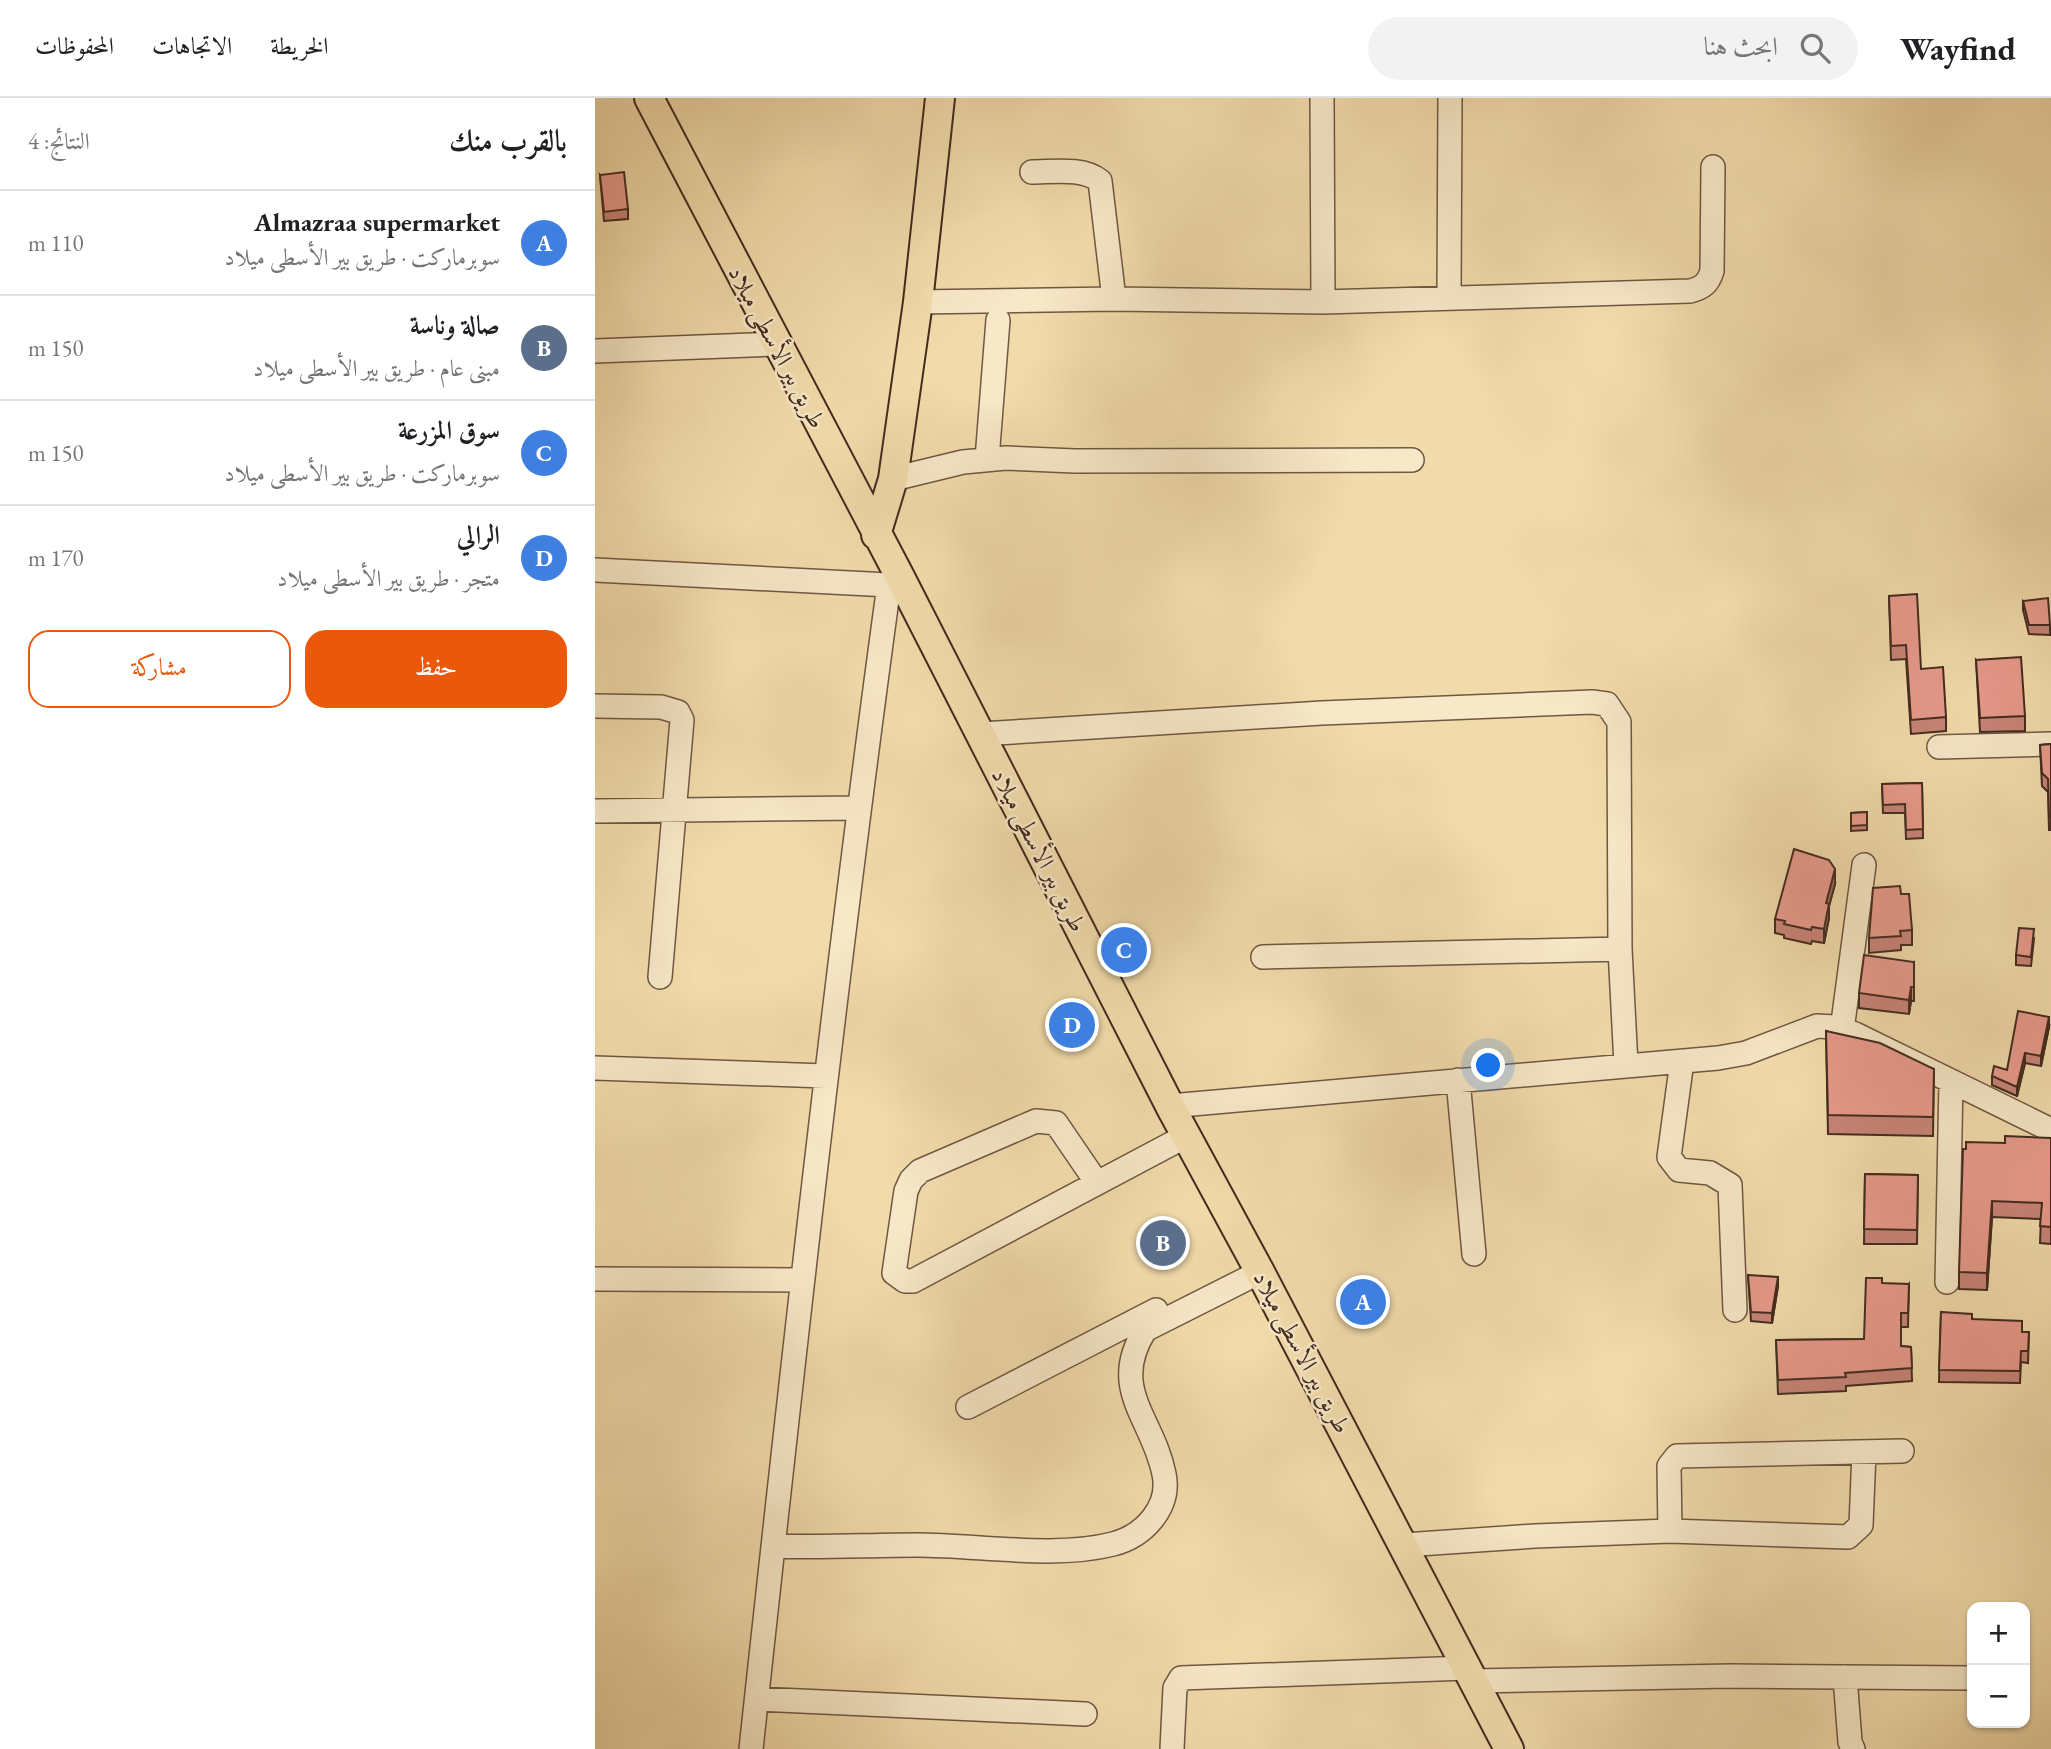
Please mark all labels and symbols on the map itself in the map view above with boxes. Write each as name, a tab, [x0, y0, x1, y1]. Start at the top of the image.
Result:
street label: طريق بير الأسطى ميلاد	[720, 260, 833, 435]
street label: طريق بير الأسطى ميلاد	[983, 762, 1094, 938]
pin: C	[1101, 924, 1147, 976]
pin: D	[1049, 999, 1095, 1051]
your location	[1471, 1048, 1505, 1082]
pin: B	[1140, 1217, 1186, 1269]
street label: طريق بير الأسطى ميلاد	[1245, 1265, 1358, 1440]
pin: A	[1340, 1276, 1386, 1328]

